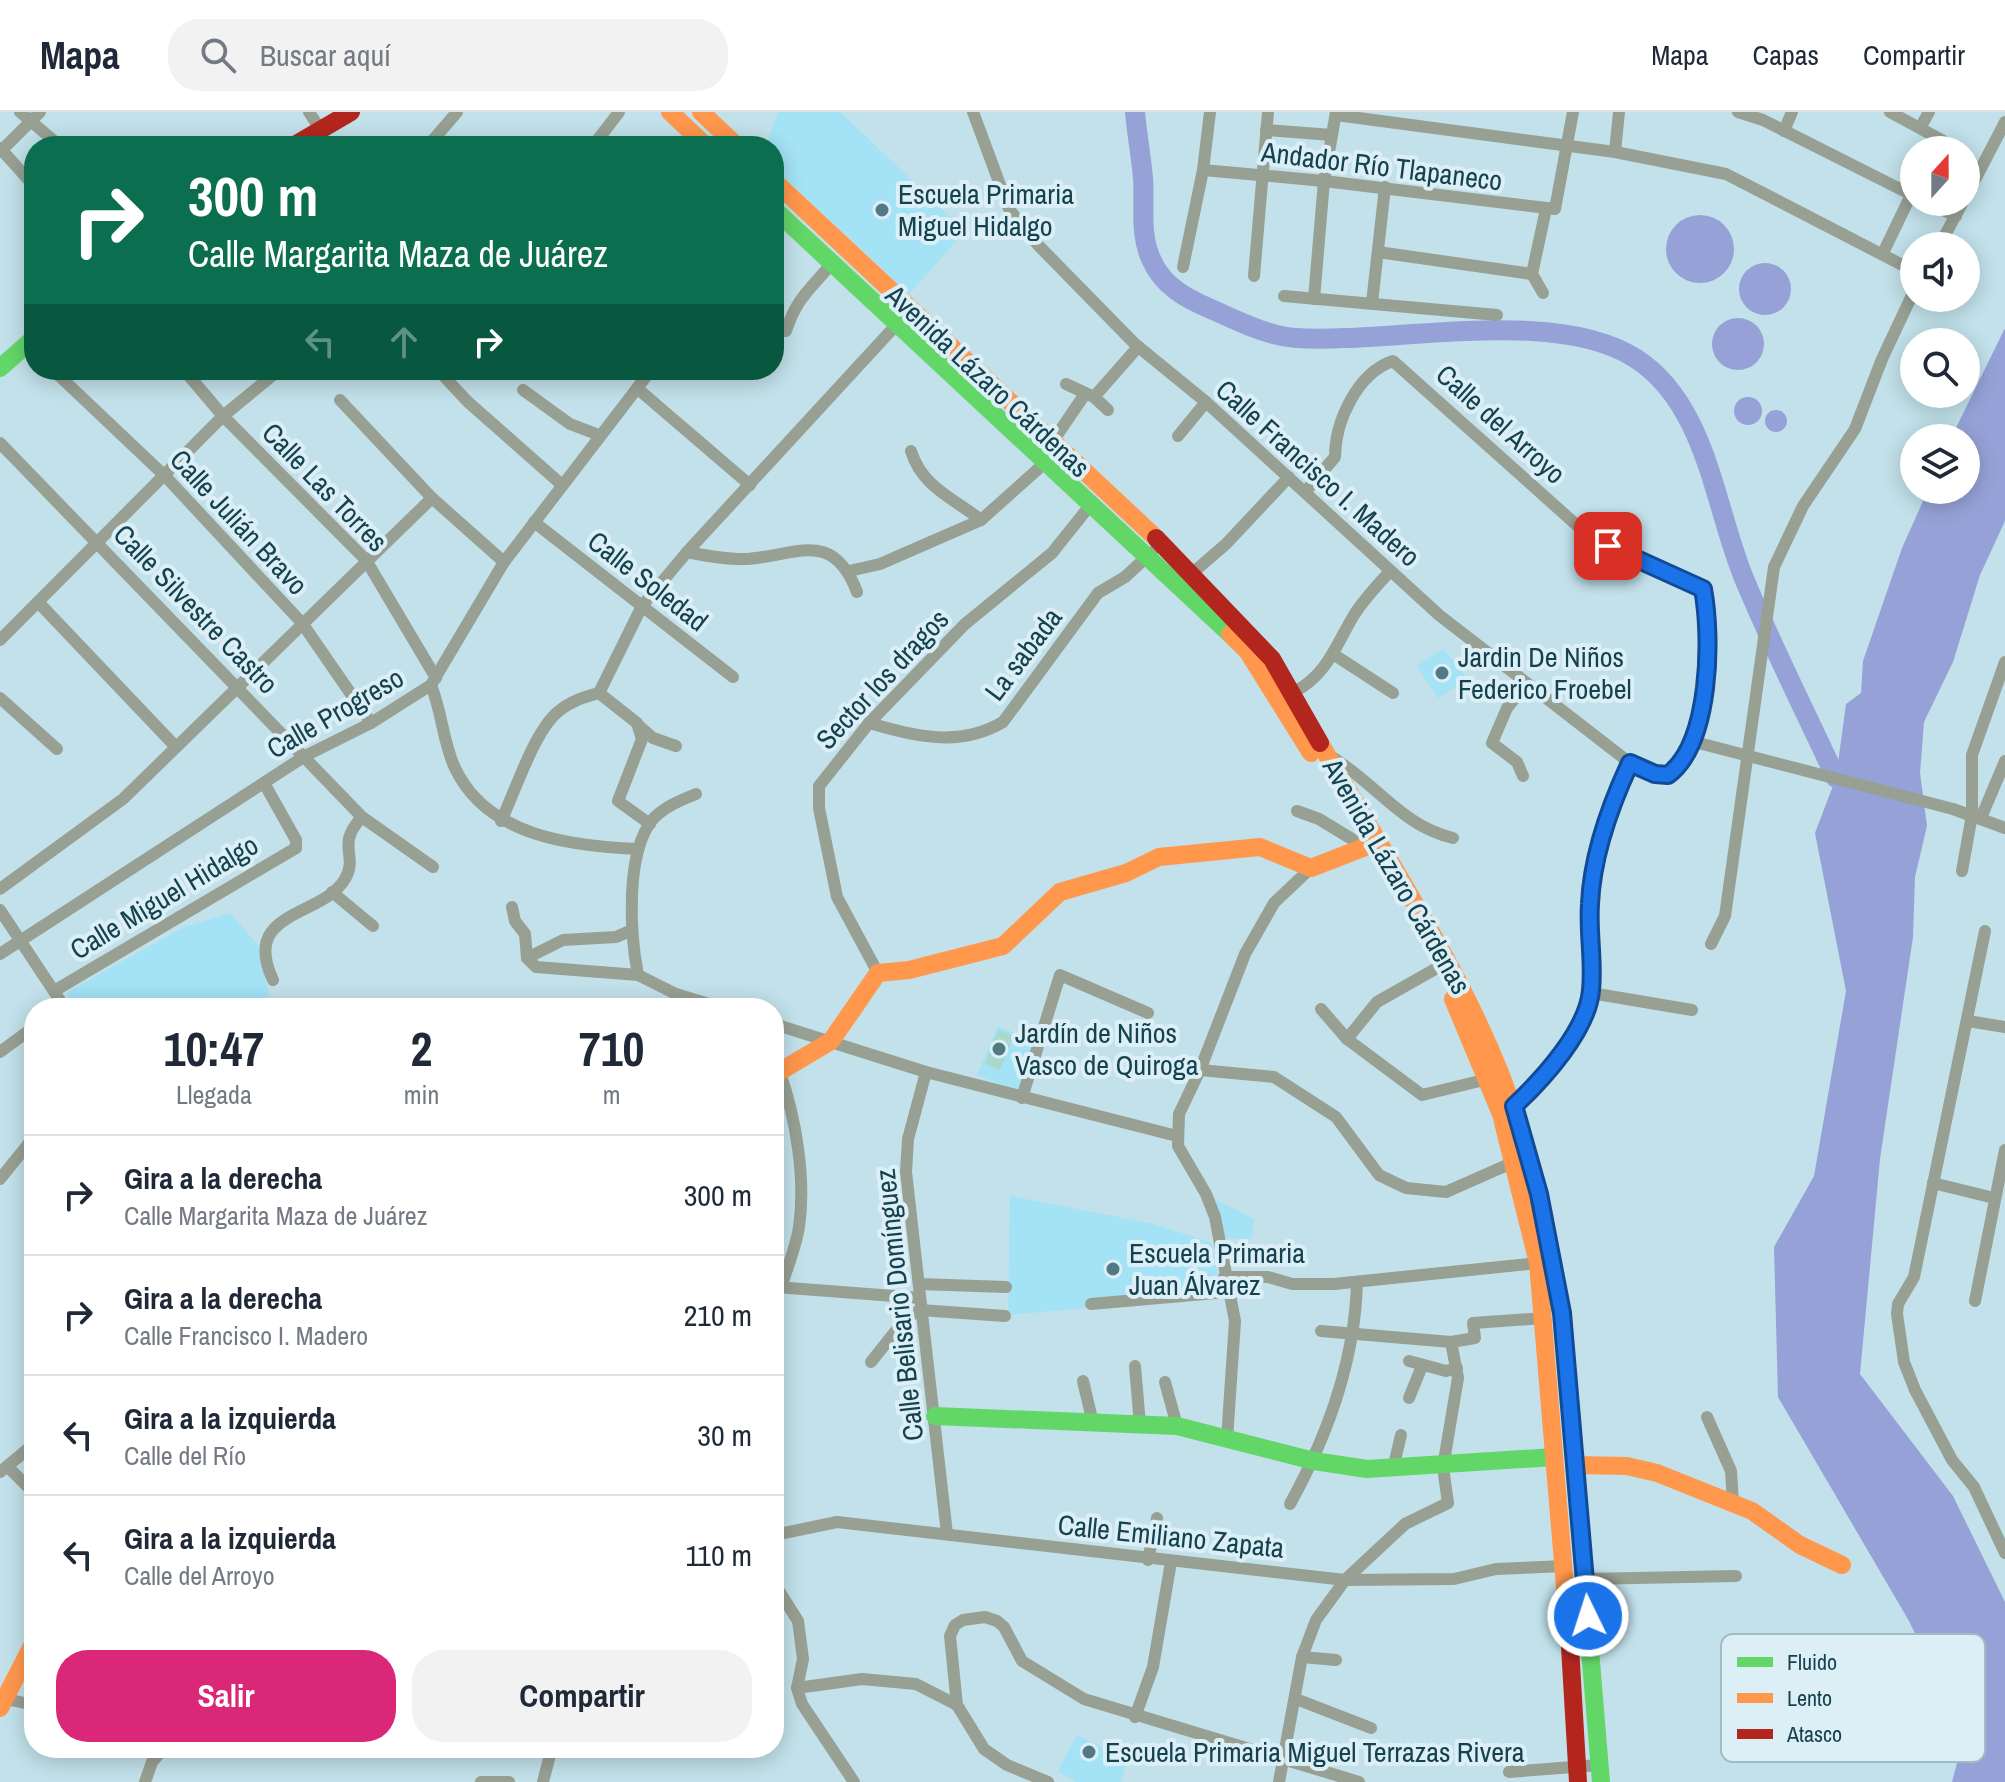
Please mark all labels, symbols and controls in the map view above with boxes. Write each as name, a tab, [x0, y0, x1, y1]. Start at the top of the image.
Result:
search box	[168, 19, 728, 91]
text: Mapa	[40, 30, 120, 81]
icon: search	[196, 33, 240, 77]
text: Buscar aquí	[260, 35, 391, 75]
text: Mapa	[1651, 36, 1709, 74]
text: Capas	[1753, 36, 1819, 74]
text: Compartir	[1863, 36, 1965, 74]
street label: Andador Río Tlapaneco	[1259, 132, 1504, 200]
north arrow	[1900, 136, 1980, 216]
map controls	[1900, 136, 1980, 504]
text: 300 m	[188, 158, 318, 233]
icon: right	[56, 168, 160, 272]
place label: Escuela Primaria Miguel Hidalgo	[898, 175, 1074, 245]
marker: Escuela Primaria Miguel Hidalgo	[873, 201, 891, 219]
text: Calle Margarita Maza de Juárez	[188, 230, 608, 278]
button: sound	[1900, 232, 1980, 312]
street label: Avenida Lázaro Cárdenas	[877, 276, 1098, 486]
icon: left	[298, 320, 342, 364]
icon: ahead	[382, 320, 426, 364]
icon: right	[466, 320, 510, 364]
button: search	[1900, 328, 1980, 408]
street label: Calle del Arroyo	[1428, 356, 1574, 492]
street label: Calle Francisco I. Madero	[1208, 371, 1428, 575]
street label: Calle Las Torres	[254, 414, 396, 560]
button: layers	[1900, 424, 1980, 504]
street label: Calle Julián Bravo	[162, 441, 316, 603]
pin	[1574, 512, 1642, 580]
street label: Calle Silvestre Castro	[105, 516, 287, 702]
street label: Calle Soledad	[580, 522, 716, 640]
icon: arrive	[1586, 524, 1630, 568]
street label: La sabada	[976, 600, 1071, 708]
street label: Sector los dragos	[807, 601, 957, 757]
place label: Jardin De Niños Federico Froebel	[1458, 638, 1632, 708]
street label: Calle Progreso	[260, 659, 410, 767]
marker: Jardin De Niños Federico Froebel	[1433, 664, 1451, 682]
street label: Avenida Lázaro Cárdenas	[1313, 750, 1480, 1001]
street label: Calle Miguel Hidalgo	[63, 826, 265, 968]
place label: Jardín de Niños Vasco de Quiroga	[1015, 1014, 1199, 1084]
text: 10:47	[164, 1016, 264, 1081]
text: 2	[411, 1016, 432, 1081]
text: 710	[579, 1016, 644, 1081]
marker: Jardín de Niños Vasco de Quiroga	[990, 1040, 1008, 1058]
text: Llegada	[176, 1077, 252, 1112]
text: min	[404, 1077, 439, 1112]
text: m	[603, 1077, 621, 1112]
text: Gira a la derecha	[124, 1158, 322, 1198]
street label: Calle Belisario Domínguez	[866, 1167, 932, 1443]
icon: right	[56, 1173, 100, 1217]
text: 300 m	[684, 1175, 752, 1215]
text: Calle Margarita Maza de Juárez	[124, 1198, 427, 1233]
place label: Escuela Primaria Juan Álvarez	[1129, 1234, 1305, 1304]
marker: Escuela Primaria Juan Álvarez	[1104, 1260, 1122, 1278]
text: Gira a la derecha	[124, 1278, 322, 1318]
icon: right	[56, 1293, 100, 1337]
text: 210 m	[684, 1295, 752, 1335]
text: Calle Francisco I. Madero	[124, 1318, 368, 1353]
text: Gira a la izquierda	[124, 1398, 336, 1438]
icon: left	[56, 1413, 100, 1457]
text: 30 m	[697, 1415, 752, 1455]
text: Calle del Río	[124, 1438, 246, 1473]
street label: Calle Emiliano Zapata	[1056, 1505, 1286, 1567]
text: Gira a la izquierda	[124, 1518, 336, 1558]
icon: left	[56, 1533, 100, 1577]
text: 110 m	[685, 1535, 752, 1575]
text: Calle del Arroyo	[124, 1558, 275, 1593]
position arrow	[1546, 1574, 1630, 1658]
legend	[1721, 1634, 1985, 1762]
text: Fluido	[1787, 1647, 1837, 1677]
button: Salir	[56, 1650, 396, 1742]
button: Compartir	[412, 1650, 752, 1742]
text: Lento	[1787, 1683, 1832, 1713]
text: Atasco	[1786, 1719, 1842, 1749]
place label: Escuela Primaria Miguel Terrazas Rivera	[1105, 1733, 1525, 1771]
marker: Escuela Primaria Miguel Terrazas Rivera	[1080, 1743, 1098, 1761]

